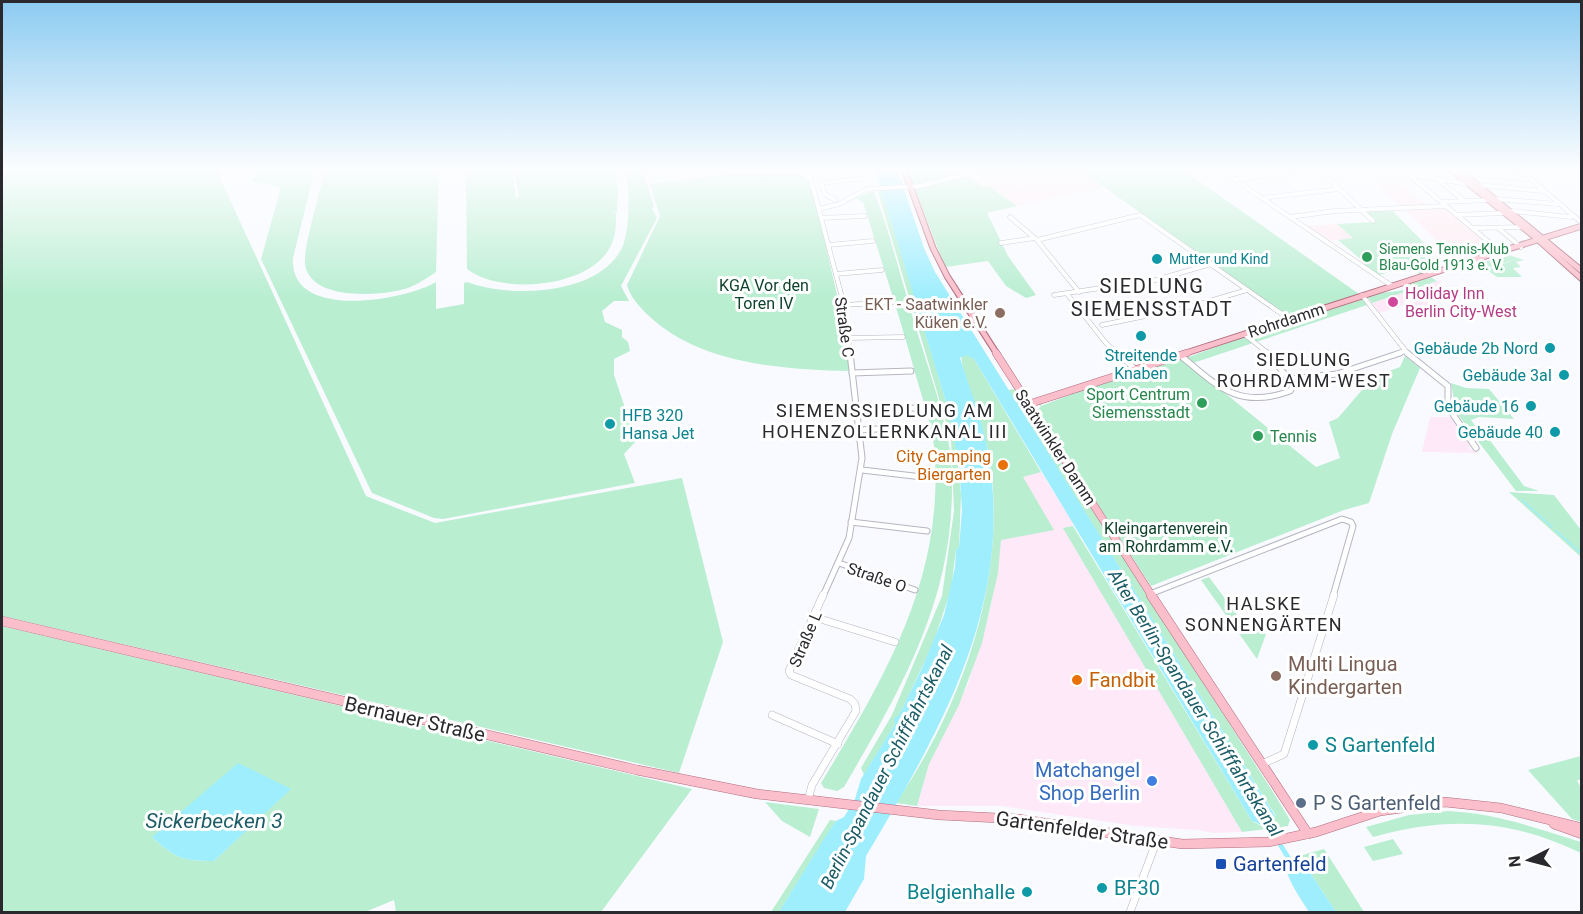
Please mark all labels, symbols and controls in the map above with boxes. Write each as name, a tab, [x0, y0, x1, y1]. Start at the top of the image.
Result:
place label: Siemens Tennis-Klub Blau-Gold 1913 e. V.	[1379, 241, 1509, 273]
marker: Siemens Tennis-Klub Blau-Gold 1913 e. V.	[1360, 250, 1374, 264]
place label: Mutter und Kind	[1169, 251, 1268, 267]
marker: Mutter und Kind	[1150, 252, 1164, 266]
district label: SIEDLUNG SIEMENSSTADT	[1071, 274, 1233, 321]
park label: KGA Vor den Toren IV	[719, 276, 809, 313]
place label: Holiday Inn Berlin City-West	[1405, 284, 1517, 321]
place label: EKT - Saatwinkler Küken e.V.	[864, 295, 989, 332]
marker: Holiday Inn Berlin City-West	[1386, 295, 1400, 309]
street label: Straße C	[831, 296, 858, 359]
street label: Rohrdamm	[1246, 299, 1327, 342]
marker: EKT - Saatwinkler Küken e.V.	[993, 306, 1007, 320]
marker: Streitende Knaben	[1134, 329, 1148, 343]
place label: Gebäude 2b Nord	[1414, 339, 1538, 358]
marker: Gebäude 2b Nord	[1543, 341, 1557, 355]
place label: Streitende Knaben	[1105, 346, 1177, 383]
district label: SIEDLUNG ROHRDAMM-WEST	[1217, 349, 1391, 391]
place label: Gebäude 3aI	[1463, 366, 1552, 385]
marker: Gebäude 3aI	[1557, 368, 1571, 382]
place label: Sport Centrum Siemensstadt	[1086, 385, 1190, 422]
street label: Saatwinkler Damm	[1011, 386, 1100, 509]
marker: Sport Centrum Siemensstadt	[1195, 396, 1209, 410]
place label: Gebäude 16	[1434, 397, 1519, 416]
marker: Gebäude 16	[1524, 399, 1538, 413]
district label: SIEMENSSIEDLUNG AM HOHENZOLLERNKANAL III	[762, 400, 1008, 442]
place label: HFB 320 Hansa Jet	[622, 406, 694, 443]
marker: HFB 320 Hansa Jet	[603, 417, 617, 431]
place label: Gebäude 40	[1458, 423, 1543, 442]
marker: Gebäude 40	[1548, 425, 1562, 439]
place label: Tennis	[1270, 427, 1317, 446]
marker: Tennis	[1251, 429, 1265, 443]
place label: City Camping Biergarten	[896, 447, 991, 484]
marker: City Camping Biergarten	[996, 458, 1010, 472]
park label: Kleingartenverein am Rohrdamm e.V.	[1099, 519, 1233, 556]
street label: Straße O	[845, 558, 909, 596]
water label: Alter Berlin-Spandauer Schifffahrtskanal	[1103, 564, 1287, 841]
district label: HALSKE SONNENGÄRTEN	[1185, 593, 1343, 635]
street label: Straße L	[785, 608, 826, 670]
water label: Berlin-Spandauer Schifffahrtskanal	[816, 641, 958, 892]
place label: Multi Lingua Kindergarten	[1288, 652, 1403, 699]
place label: Fandbit	[1089, 668, 1156, 692]
marker: Multi Lingua Kindergarten	[1269, 669, 1283, 683]
marker: Fandbit	[1070, 673, 1084, 687]
street label: Bernauer Straße	[342, 691, 488, 747]
place label: S Gartenfeld	[1325, 733, 1435, 757]
marker: S Gartenfeld	[1306, 738, 1320, 752]
place label: Matchangel Shop Berlin	[1035, 758, 1140, 805]
marker: Matchangel Shop Berlin	[1145, 774, 1159, 788]
place label: P S Gartenfeld	[1313, 791, 1441, 815]
marker: P S Gartenfeld	[1294, 796, 1308, 810]
street label: Gartenfelder Straße	[994, 806, 1170, 854]
water label: Sickerbecken 3	[145, 809, 283, 833]
north arrow	[1499, 830, 1559, 890]
place label: Gartenfeld	[1233, 852, 1326, 876]
text: N	[1505, 855, 1525, 868]
marker: Gartenfeld	[1214, 857, 1228, 871]
place label: BF30	[1114, 876, 1160, 900]
place label: Belgienhalle	[907, 880, 1015, 904]
marker: BF30	[1095, 881, 1109, 895]
marker: Belgienhalle	[1020, 885, 1034, 899]

